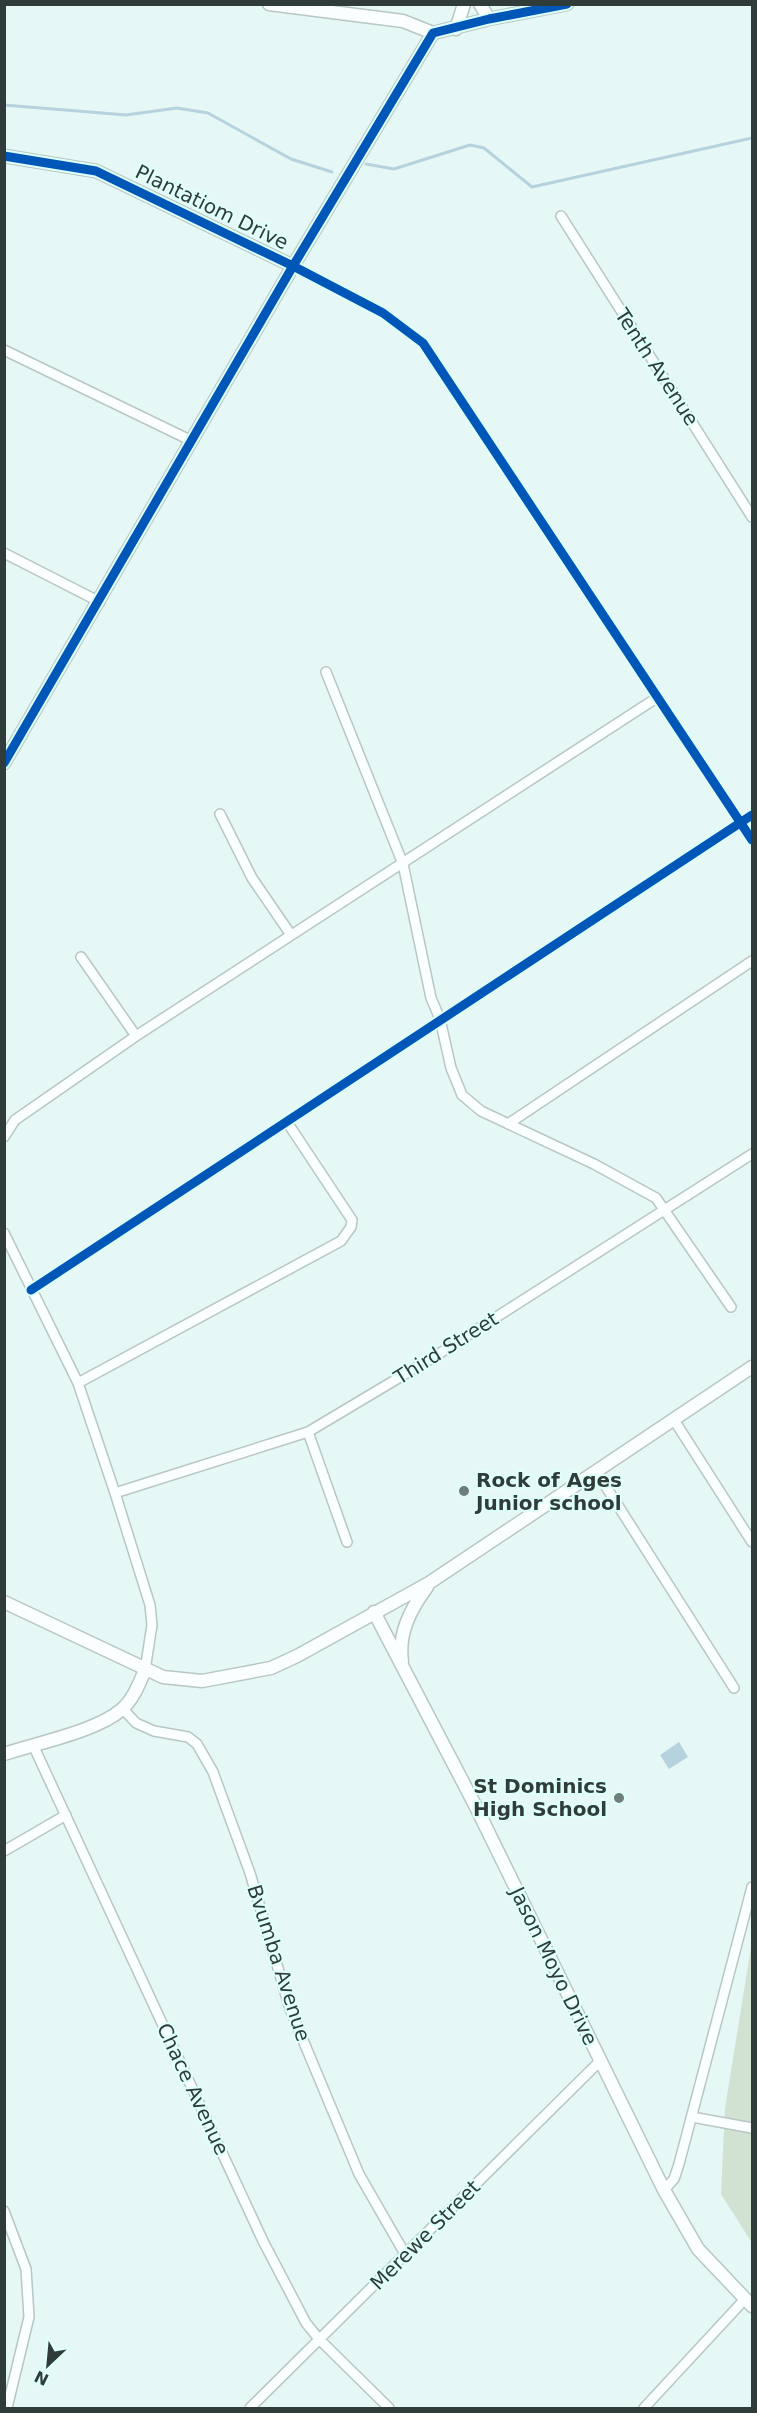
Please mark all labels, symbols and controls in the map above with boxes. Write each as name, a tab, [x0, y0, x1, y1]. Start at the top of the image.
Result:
street label: Plantatiom Drive	[131, 160, 293, 254]
street label: Tenth Avenue	[610, 303, 704, 430]
street label: Third Street	[389, 1306, 503, 1390]
place label: Rock of Ages Junior school	[474, 1468, 622, 1515]
marker: Rock of Ages Junior school	[457, 1484, 471, 1498]
place label: St Dominics High School	[473, 1774, 607, 1821]
marker: St Dominics High School	[612, 1791, 626, 1805]
street label: Jason Moyo Drive	[504, 1881, 603, 2049]
street label: Bvumba Avenue	[242, 1882, 316, 2044]
street label: Chace Avenue	[152, 2019, 234, 2159]
street label: Merewe Street	[365, 2175, 485, 2295]
north arrow	[18, 2335, 78, 2395]
text: N	[31, 2367, 52, 2390]

